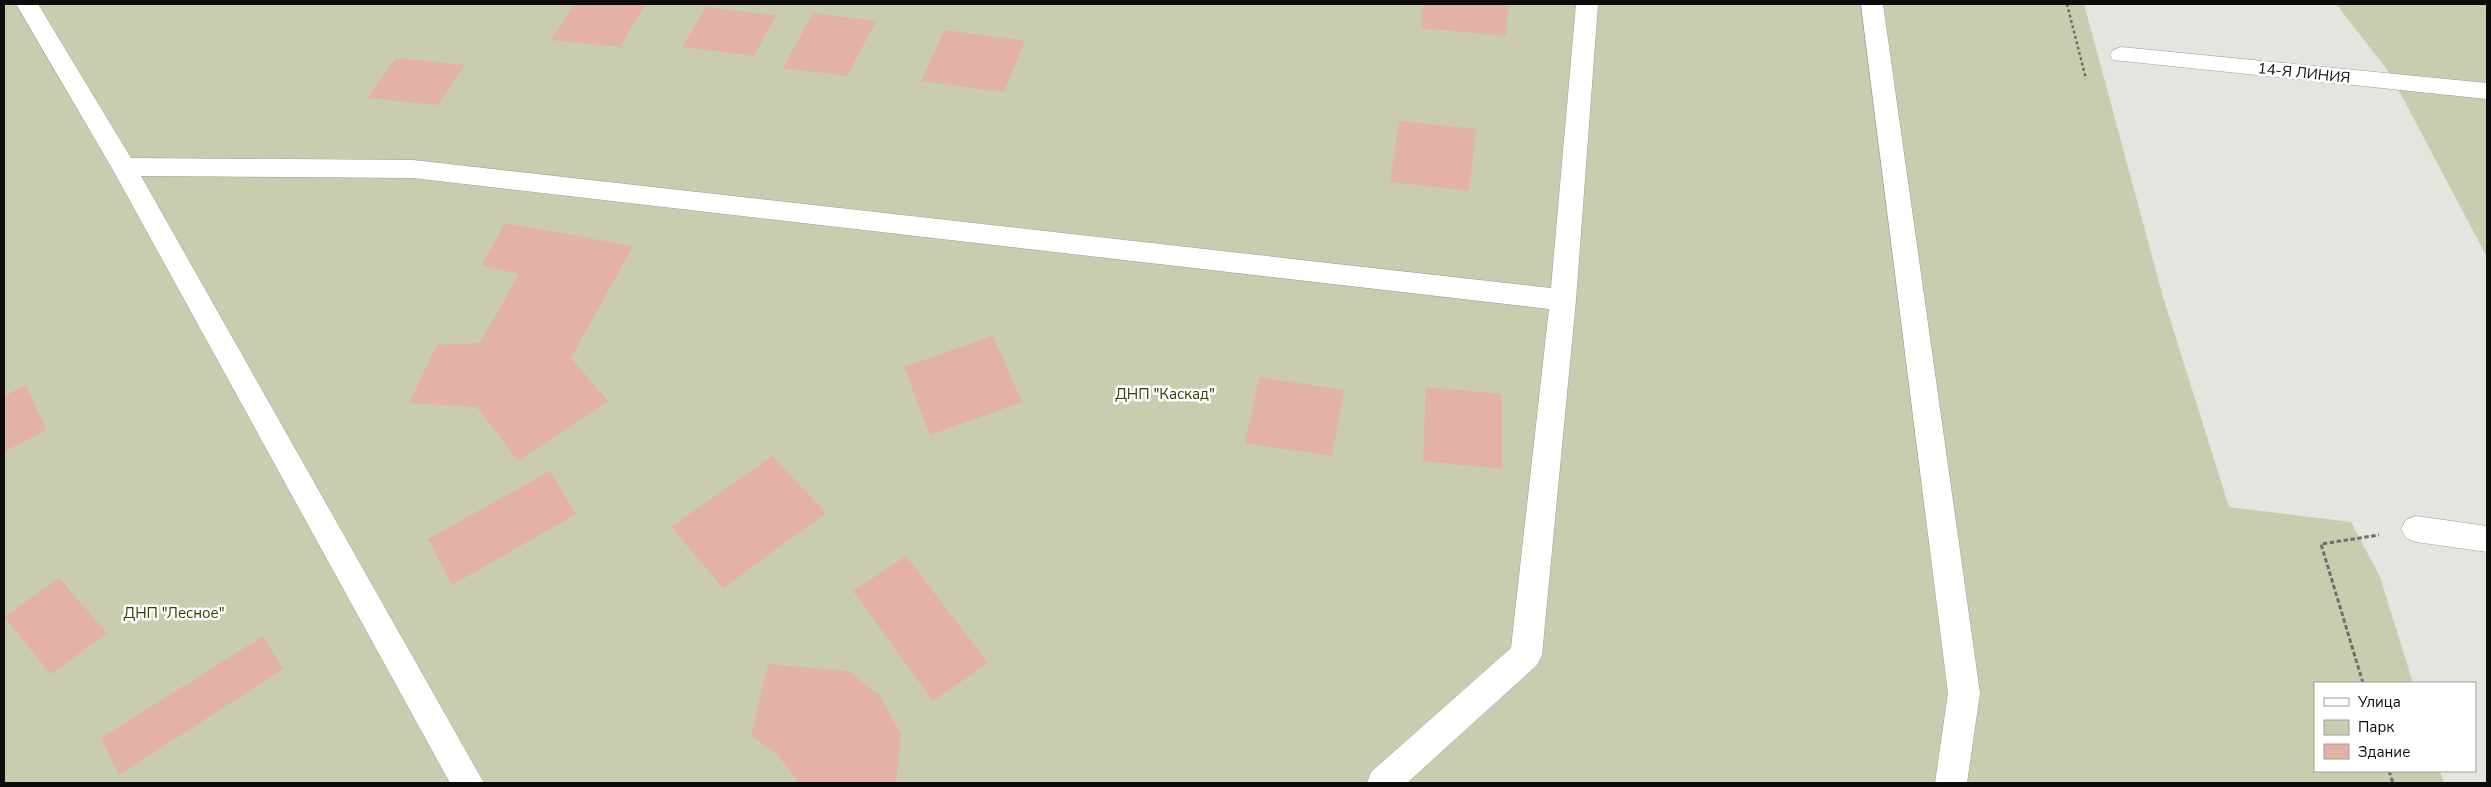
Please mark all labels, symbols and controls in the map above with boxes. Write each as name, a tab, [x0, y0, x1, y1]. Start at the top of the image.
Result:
street label: 14-Я ЛИНИЯ	[2257, 58, 2351, 88]
park label: ДНП "Каскад"	[1115, 384, 1215, 404]
park label: ДНП "Лесное"	[124, 603, 225, 623]
legend	[2314, 682, 2476, 772]
text: Улица	[2357, 692, 2401, 712]
text: Парк	[2358, 717, 2394, 737]
text: Здание	[2358, 742, 2410, 762]

